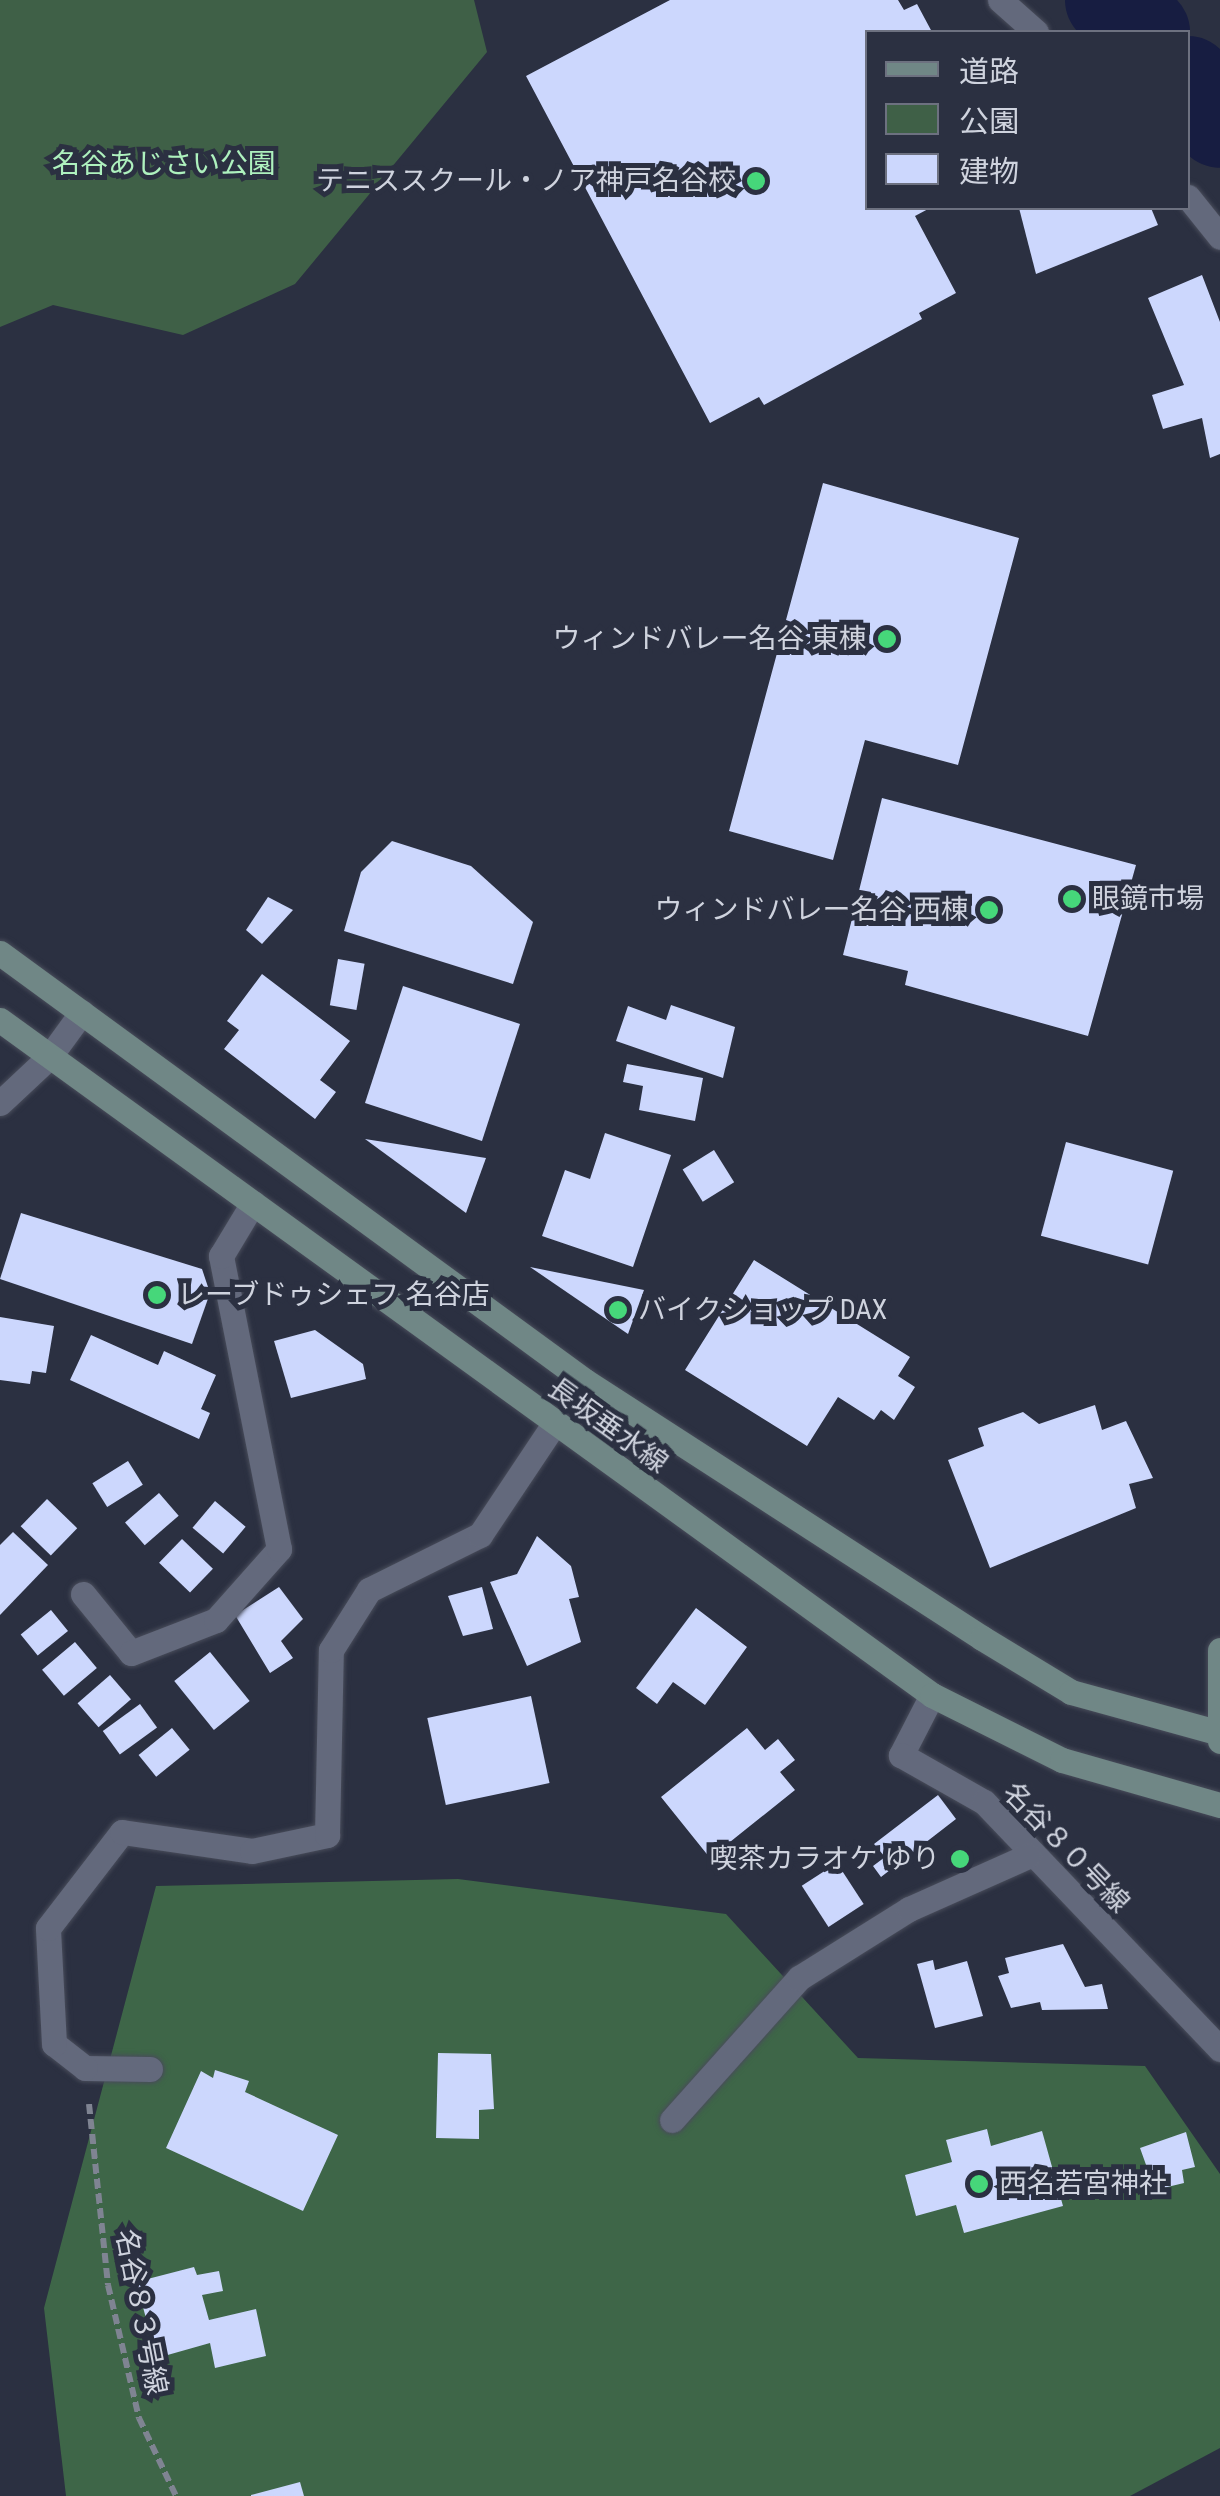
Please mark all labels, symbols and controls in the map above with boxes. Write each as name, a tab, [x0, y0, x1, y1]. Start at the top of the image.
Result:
legend	[865, 30, 1190, 210]
text: 道路	[959, 54, 1019, 89]
text: 公園	[959, 104, 1019, 139]
park label: 名谷あじさい公園	[52, 147, 276, 181]
text: 建物	[959, 154, 1019, 189]
place label: テニススクール・ノア神戸名谷校	[316, 164, 736, 198]
marker: テニススクール・ノア神戸名谷校	[745, 170, 767, 192]
place label: ウィンドバレー名谷 東棟	[553, 622, 867, 656]
marker: ウィンドバレー名谷 東棟	[876, 628, 898, 650]
place label: 眼鏡市場	[1092, 882, 1204, 916]
marker: 眼鏡市場	[1061, 888, 1083, 910]
place label: ウィンドバレー名谷 西棟	[655, 893, 969, 927]
marker: ウィンドバレー名谷 西棟	[978, 899, 1000, 921]
place label: レーブドゥシェフ 名谷店	[177, 1278, 491, 1312]
marker: レーブドゥシェフ 名谷店	[146, 1284, 168, 1306]
place label: バイクショップ DAX	[638, 1293, 888, 1327]
marker: バイクショップ DAX	[607, 1299, 629, 1321]
street label: 長坂垂水線	[541, 1371, 675, 1481]
street label: 名谷８０号線	[996, 1776, 1136, 1920]
place label: 喫茶カラオケ ゆり	[710, 1842, 940, 1876]
marker: 喫茶カラオケ ゆり	[949, 1848, 971, 1870]
place label: 西名若宮神社	[999, 2167, 1167, 2201]
marker: 西名若宮神社	[968, 2173, 990, 2195]
street label: 名谷８３号線	[108, 2226, 174, 2398]

